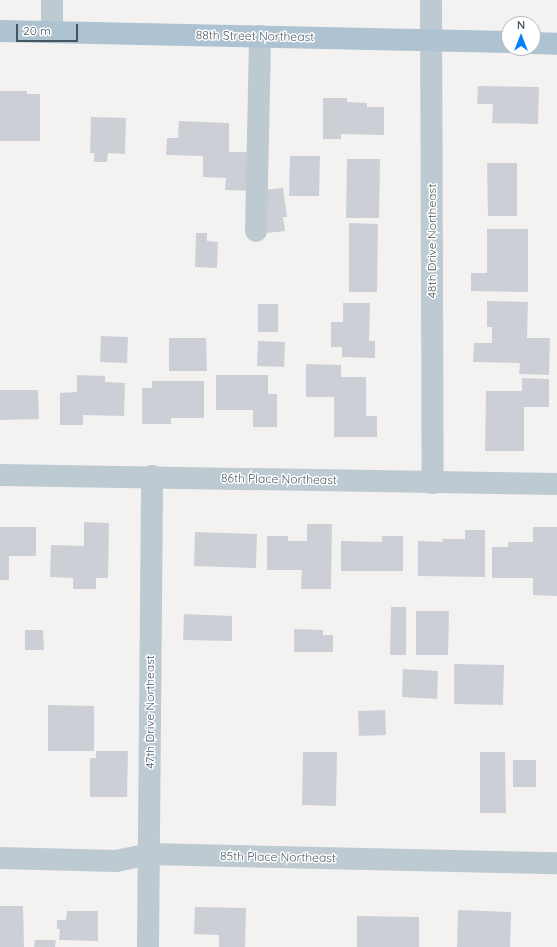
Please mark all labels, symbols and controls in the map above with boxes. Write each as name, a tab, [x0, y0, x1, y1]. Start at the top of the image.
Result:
scale bar	[18, 16, 80, 42]
north arrow	[501, 16, 541, 56]
text: N	[517, 18, 525, 32]
text: 20 m	[23, 23, 51, 38]
street label: 88th Street Northeast	[196, 28, 314, 44]
street label: 48th Drive Northeast	[425, 184, 439, 298]
street label: 86th Place Northeast	[221, 471, 337, 487]
street label: 47th Drive Northeast	[143, 655, 157, 769]
street label: 85th Place Northeast	[220, 849, 336, 865]

